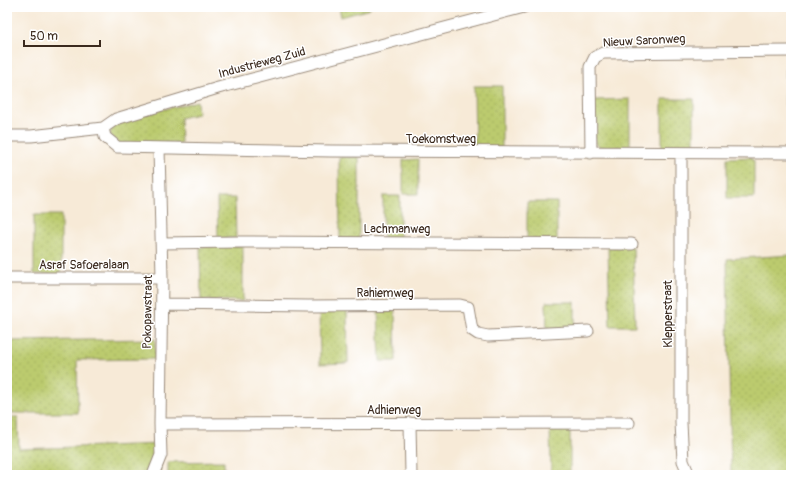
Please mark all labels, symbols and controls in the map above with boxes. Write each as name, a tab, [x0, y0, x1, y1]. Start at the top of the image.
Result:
scale bar	[24, 22, 100, 48]
text: 50 m	[30, 29, 58, 44]
street label: Nieuw Saronweg	[602, 31, 686, 51]
street label: Industrieweg Zuid	[217, 44, 307, 82]
street label: Toekomstweg	[406, 132, 476, 147]
street label: Lachmanweg	[364, 222, 430, 237]
street label: Asraf Safoeralaan	[39, 258, 129, 273]
street label: Pokopawstraat	[140, 275, 156, 349]
street label: Klepperstraat	[661, 280, 676, 348]
street label: Rahiemweg	[357, 286, 413, 301]
street label: Adhienweg	[367, 403, 421, 418]

